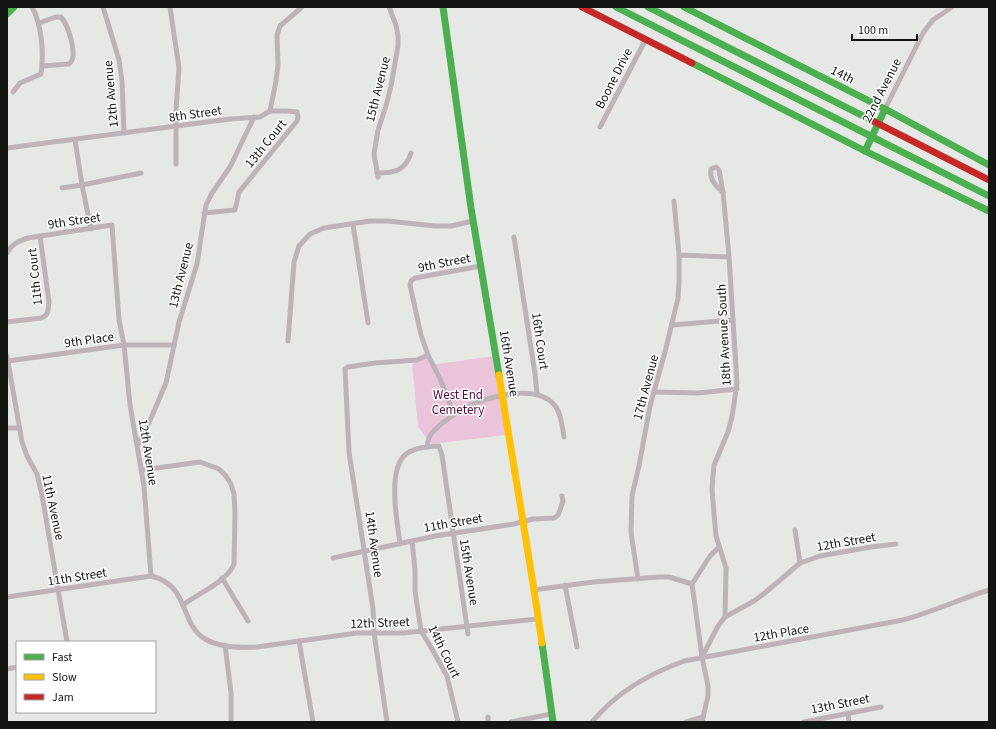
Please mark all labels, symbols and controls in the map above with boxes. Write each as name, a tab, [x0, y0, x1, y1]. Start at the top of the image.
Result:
scale bar	[852, 16, 917, 42]
text: 100 m	[858, 22, 888, 39]
street label: Boone Drive	[591, 45, 637, 112]
street label: 15th Avenue	[361, 55, 395, 124]
street label: 22nd Avenue	[858, 55, 906, 126]
street label: 12th Avenue	[99, 60, 123, 128]
street label: 14th	[828, 61, 857, 88]
street label: 8th Street	[168, 101, 223, 127]
street label: 13th Court	[241, 115, 291, 172]
street label: 9th Street	[47, 208, 102, 234]
street label: 13th Avenue	[164, 241, 198, 310]
street label: 11th Court	[23, 247, 47, 306]
street label: 9th Street	[416, 249, 473, 277]
street label: 18th Avenue South	[712, 283, 736, 386]
street label: 16th Court	[527, 311, 553, 371]
street label: 9th Place	[63, 328, 115, 352]
street label: 16th Avenue	[495, 329, 523, 398]
street label: 17th Avenue	[629, 353, 663, 422]
park label: West End Cemetery	[432, 386, 484, 419]
street label: 12th Avenue	[134, 418, 162, 487]
street label: 11th Avenue	[37, 473, 69, 542]
street label: 11th Street	[422, 509, 485, 537]
street label: 14th Avenue	[360, 510, 388, 579]
street label: 12th Street	[815, 528, 878, 556]
street label: 15th Avenue	[455, 538, 483, 607]
street label: 11th Street	[46, 563, 109, 591]
street label: 12th Street	[350, 613, 411, 633]
street label: 12th Place	[752, 619, 810, 647]
street label: 14th Court	[423, 622, 465, 682]
legend	[16, 641, 156, 713]
text: Fast	[52, 649, 72, 666]
text: Slow	[52, 669, 77, 686]
text: Jam	[52, 689, 74, 706]
street label: 13th Street	[809, 689, 872, 718]

